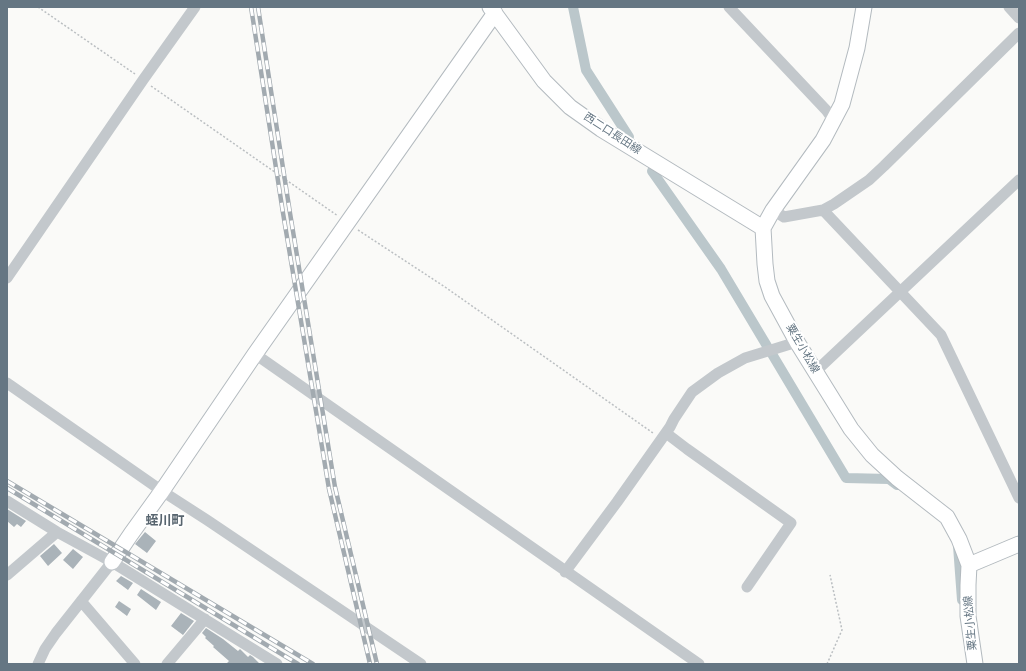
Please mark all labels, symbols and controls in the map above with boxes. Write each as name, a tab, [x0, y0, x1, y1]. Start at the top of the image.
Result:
street label: 西二口長田線	[581, 110, 643, 158]
street label: 粟生小松線	[783, 322, 821, 376]
district label: 蛭川町	[146, 514, 184, 530]
street label: 粟生小松線	[962, 595, 980, 651]

